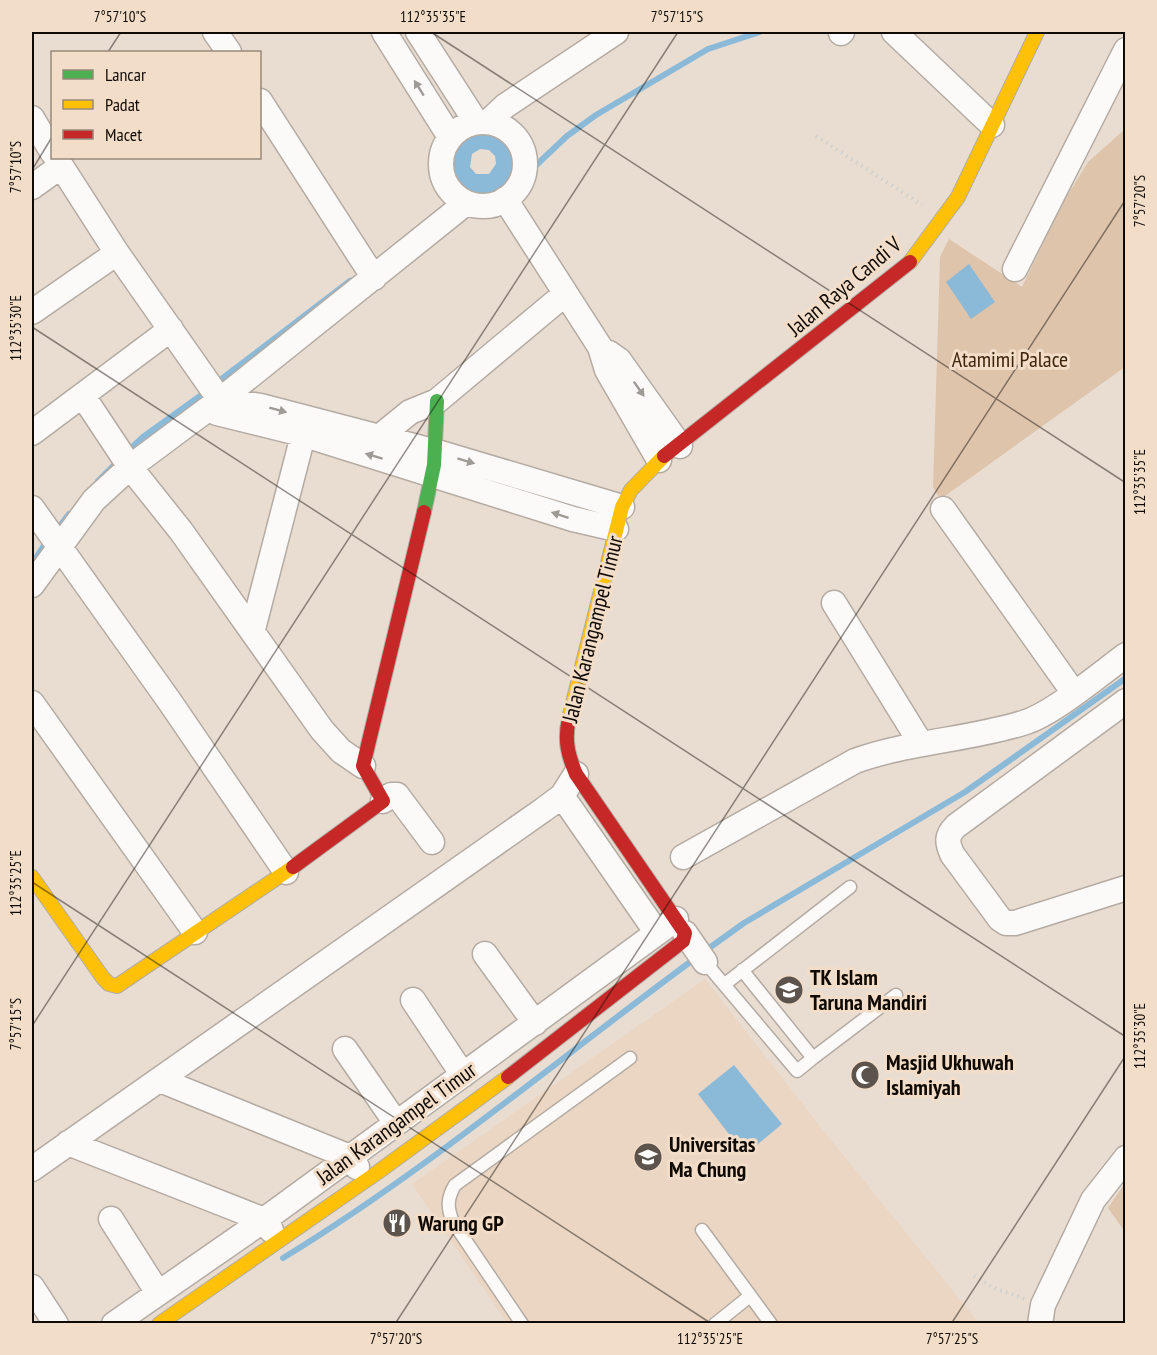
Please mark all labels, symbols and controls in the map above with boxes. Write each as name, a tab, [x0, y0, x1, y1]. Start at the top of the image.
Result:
text: 7°57'10"S	[94, 7, 146, 26]
text: 112°35'35"E	[400, 7, 466, 26]
text: 7°57'15"S	[651, 7, 703, 26]
legend	[51, 51, 261, 159]
text: Lancar	[105, 63, 146, 86]
one-way arrow	[414, 80, 425, 96]
text: Padat	[105, 93, 140, 116]
text: Macet	[105, 123, 142, 146]
text: 7°57'10"S	[6, 141, 25, 193]
text: 7°57'20"S	[1130, 175, 1149, 227]
street label: Jalan Raya Candi V	[780, 230, 907, 342]
text: 112°35'30"E	[6, 295, 25, 361]
park label: Atamimi Palace	[952, 345, 1068, 373]
one-way arrow	[633, 380, 645, 396]
one-way arrow	[269, 406, 287, 415]
text: 112°35'35"E	[1130, 449, 1149, 515]
one-way arrow	[365, 451, 383, 460]
one-way arrow	[457, 457, 475, 466]
one-way arrow	[551, 509, 569, 519]
street label: Jalan Karangampel Timur	[555, 533, 629, 726]
text: 112°35'25"E	[6, 850, 25, 916]
place label: TK Islam Taruna Mandiri	[810, 963, 927, 1016]
school or university icon: TK Islam Taruna Mandiri	[773, 974, 805, 1006]
text: 7°57'15"S	[6, 998, 25, 1050]
text: 112°35'30"E	[1130, 1003, 1149, 1069]
place label: Masjid Ukhuwah Islamiyah	[886, 1048, 1014, 1101]
street label: Jalan Karangampel Timur	[310, 1056, 482, 1191]
mosque icon: Masjid Ukhuwah Islamiyah	[849, 1059, 881, 1091]
place label: Universitas Ma Chung	[669, 1130, 756, 1183]
school or university icon: Universitas Ma Chung	[632, 1141, 664, 1173]
restaurant icon: Warung GP	[381, 1207, 413, 1239]
place label: Warung GP	[417, 1209, 504, 1237]
text: 7°57'20"S	[370, 1329, 422, 1348]
text: 112°35'25"E	[677, 1329, 743, 1348]
text: 7°57'25"S	[926, 1329, 978, 1348]

